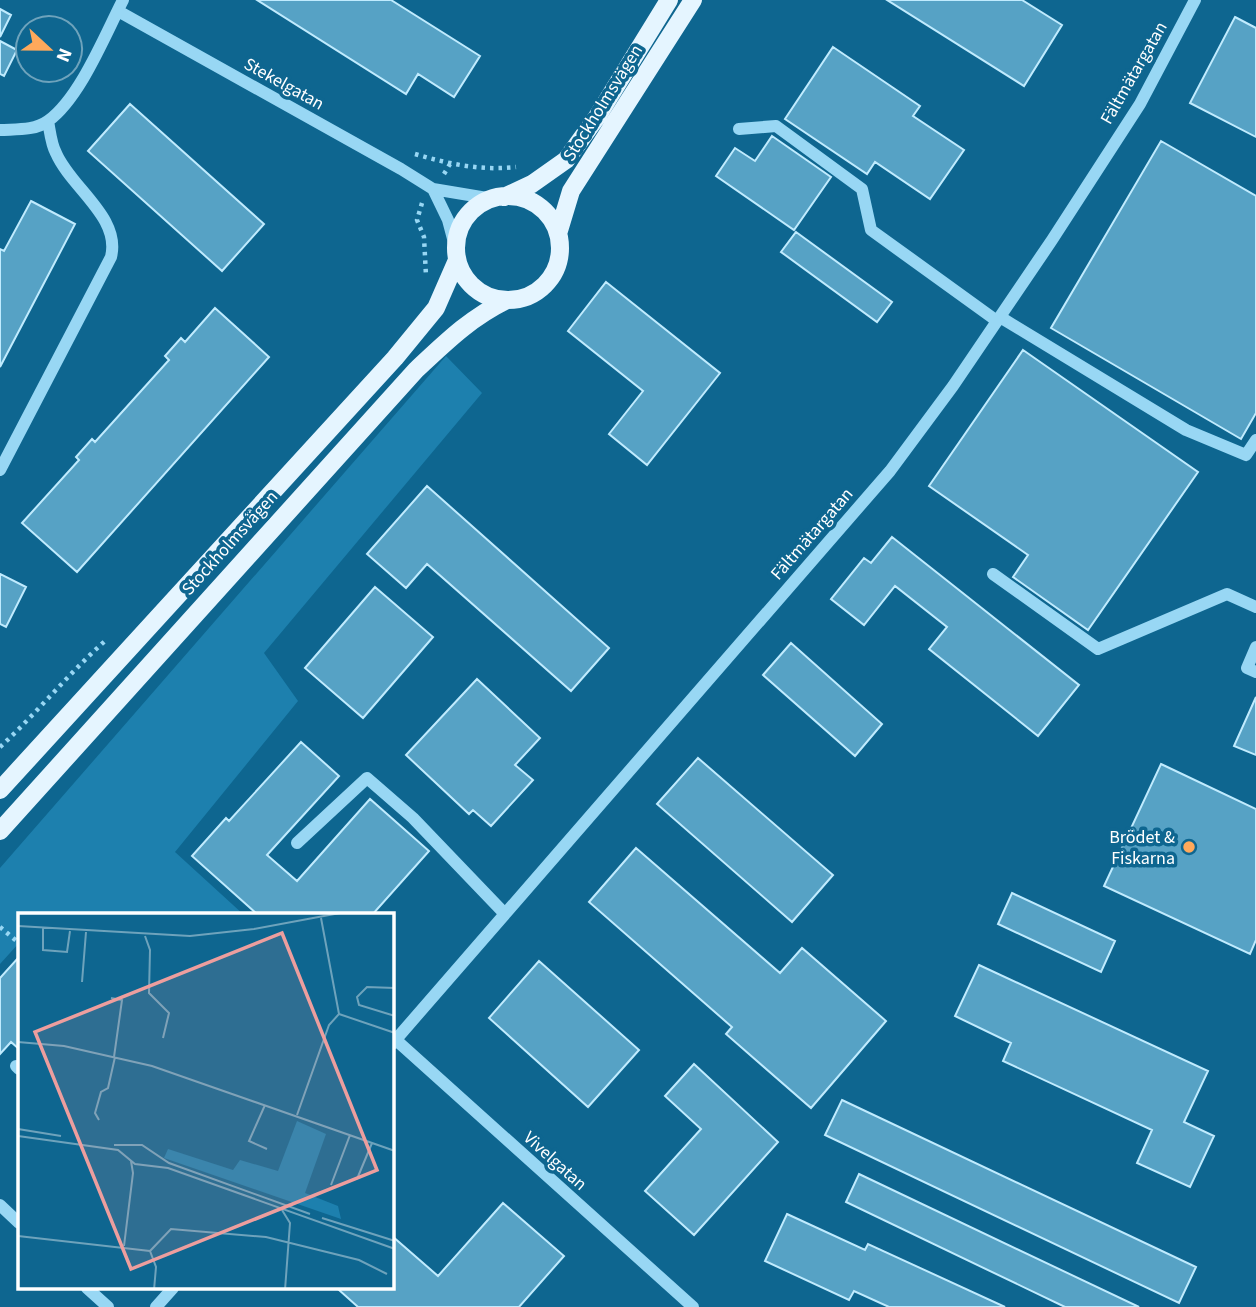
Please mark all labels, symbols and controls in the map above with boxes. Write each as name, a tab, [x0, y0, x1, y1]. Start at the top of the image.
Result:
north arrow	[14, 14, 84, 84]
street label: Fältmätargatan	[1094, 17, 1174, 129]
street label: Stockholmsvägen	[557, 40, 649, 166]
text: N	[48, 44, 78, 66]
street label: Stekelgatan	[239, 52, 329, 116]
street label: Fältmätargatan	[765, 482, 859, 586]
street label: Stockholmsvägen	[176, 485, 284, 601]
place label: Brödet & Fiskarna	[1109, 825, 1175, 871]
marker: Brödet & Fiskarna	[1181, 839, 1197, 855]
inset map	[18, 913, 394, 1290]
street label: Vivelgatan	[518, 1126, 592, 1196]

